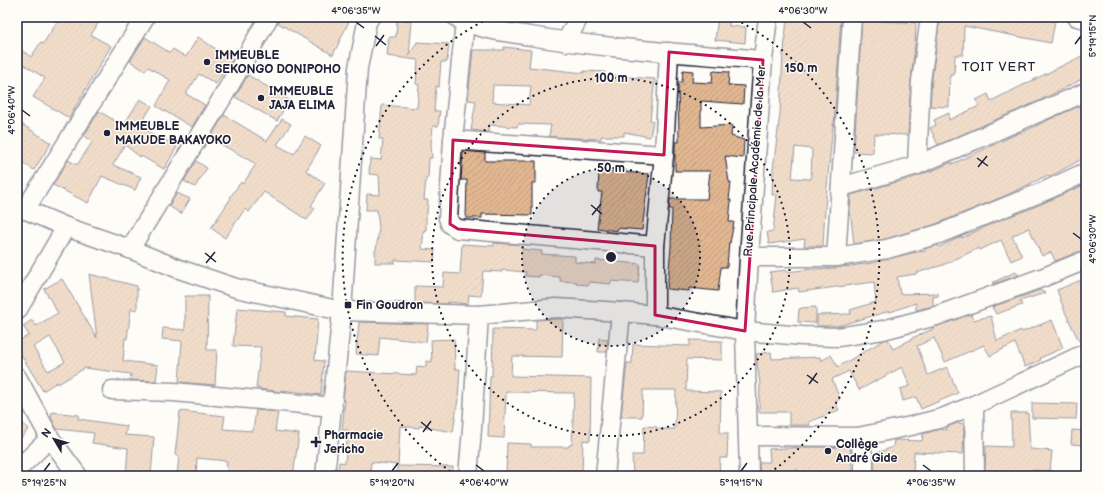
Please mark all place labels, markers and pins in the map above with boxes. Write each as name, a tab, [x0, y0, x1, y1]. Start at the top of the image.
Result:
place label: IMMEUBLE SEKONGO DONIPOHO	[215, 48, 341, 77]
marker: IMMEUBLE SEKONGO DONIPOHO	[202, 57, 212, 67]
place label: IMMEUBLE JAJA ELIMA	[269, 84, 335, 113]
marker: IMMEUBLE JAJA ELIMA	[256, 93, 266, 103]
place label: IMMEUBLE MAKUDE BAKAYOKO	[115, 119, 231, 148]
marker: IMMEUBLE MAKUDE BAKAYOKO	[102, 128, 112, 138]
centre of rings	[604, 250, 618, 264]
place label: Fin Goudron	[356, 298, 423, 313]
marker: Fin Goudron	[343, 300, 353, 310]
place label: Pharmacie Jericho	[324, 428, 383, 457]
marker: Pharmacie Jericho	[311, 437, 321, 447]
place label: Collège André Gide	[835, 437, 897, 466]
marker: Collège André Gide	[823, 446, 833, 456]

